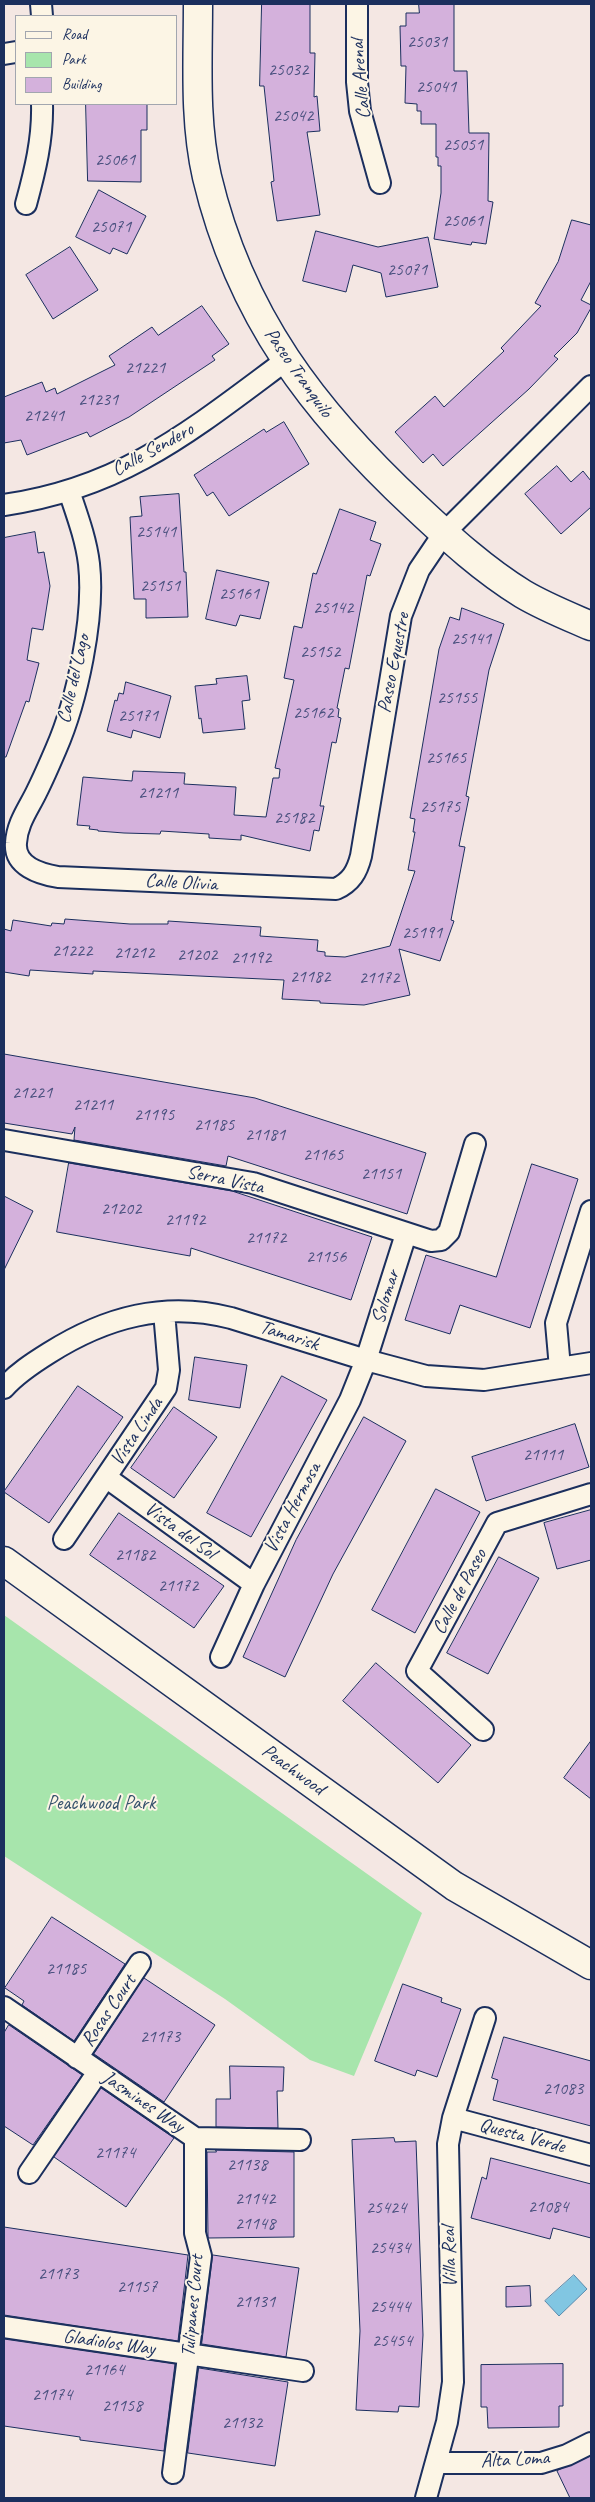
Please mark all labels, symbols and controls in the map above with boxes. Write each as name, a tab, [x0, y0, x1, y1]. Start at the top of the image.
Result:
legend	[15, 15, 178, 105]
text: Road	[62, 25, 87, 44]
house number: 25031	[407, 31, 447, 53]
street label: Calle Arenal	[346, 38, 376, 120]
text: Park	[62, 50, 86, 69]
house number: 25032	[268, 59, 308, 81]
text: Building	[62, 75, 101, 94]
house number: 25041	[416, 76, 456, 98]
house number: 25042	[273, 105, 313, 127]
house number: 25051	[443, 134, 483, 156]
house number: 25061	[95, 149, 135, 171]
house number: 25061	[443, 210, 483, 232]
house number: 25071	[91, 216, 131, 238]
house number: 25071	[387, 259, 427, 281]
street label: Paseo Tranquilo	[258, 324, 338, 422]
house number: 21221	[125, 357, 165, 379]
house number: 21231	[78, 389, 118, 411]
house number: 21241	[24, 405, 64, 427]
street label: Calle Sendero	[108, 418, 198, 482]
house number: 25141	[136, 521, 176, 543]
house number: 25151	[140, 575, 180, 597]
house number: 25161	[219, 583, 259, 605]
house number: 25142	[313, 597, 353, 619]
street label: Paseo Equestre	[373, 611, 415, 715]
house number: 25141	[451, 628, 491, 650]
street label: Calle del Lago	[52, 632, 96, 726]
house number: 25152	[300, 641, 340, 663]
house number: 25155	[437, 687, 477, 709]
house number: 25162	[293, 702, 333, 724]
house number: 25171	[118, 705, 158, 727]
house number: 25165	[426, 747, 466, 769]
house number: 21211	[138, 782, 178, 804]
house number: 25175	[420, 796, 460, 818]
house number: 25182	[274, 807, 314, 829]
street label: Calle Olivia	[144, 869, 218, 897]
house number: 25191	[402, 922, 442, 944]
house number: 21222	[52, 940, 92, 962]
house number: 21212	[114, 942, 154, 964]
house number: 21202	[177, 944, 217, 966]
house number: 21192	[231, 947, 271, 969]
house number: 21182	[290, 966, 330, 988]
house number: 21172	[359, 967, 399, 989]
house number: 21221	[12, 1082, 52, 1104]
house number: 21211	[73, 1094, 113, 1116]
house number: 21195	[134, 1104, 174, 1126]
house number: 21185	[194, 1114, 234, 1136]
house number: 21181	[245, 1124, 285, 1146]
house number: 21165	[303, 1144, 343, 1166]
street label: Serra Vista	[184, 1160, 266, 1200]
house number: 21151	[361, 1163, 401, 1185]
house number: 21202	[101, 1198, 141, 1220]
house number: 21192	[165, 1209, 205, 1231]
house number: 21172	[246, 1227, 286, 1249]
house number: 21156	[306, 1246, 346, 1268]
street label: Solomar	[367, 1267, 405, 1327]
street label: Tamarisk	[257, 1315, 321, 1357]
street label: Vista Linda	[105, 1393, 169, 1471]
house number: 21111	[523, 1444, 563, 1466]
street label: Vista Hermosa	[259, 1459, 327, 1557]
street label: Vista del Sol	[140, 1497, 220, 1565]
house number: 21182	[115, 1544, 155, 1566]
street label: Calle de Paseo	[428, 1545, 492, 1639]
house number: 21172	[158, 1575, 198, 1597]
street label: Peachwood	[257, 1739, 329, 1801]
park label: Peachwood Park	[47, 1792, 155, 1816]
house number: 21185	[46, 1958, 86, 1980]
street label: Rosas Court	[76, 1970, 142, 2052]
house number: 21173	[140, 2026, 180, 2048]
street label: Jasmines Way	[97, 2066, 189, 2138]
house number: 21083	[543, 2078, 583, 2100]
street label: Questa Verde	[477, 2113, 567, 2159]
house number: 21174	[95, 2142, 135, 2164]
house number: 21138	[227, 2154, 267, 2176]
house number: 21142	[235, 2188, 275, 2210]
house number: 21084	[528, 2196, 568, 2218]
house number: 25424	[366, 2197, 406, 2219]
house number: 21148	[235, 2213, 275, 2235]
street label: Villa Real	[437, 2226, 463, 2288]
house number: 25434	[370, 2237, 410, 2259]
street label: Tulipanes Court	[177, 2254, 209, 2358]
house number: 21173	[38, 2263, 78, 2285]
house number: 21157	[117, 2276, 157, 2298]
house number: 21131	[235, 2291, 275, 2313]
house number: 25444	[370, 2296, 410, 2318]
street label: Gladiolos Way	[62, 2325, 156, 2361]
house number: 25454	[372, 2330, 412, 2352]
house number: 21164	[84, 2359, 124, 2381]
house number: 21174	[32, 2384, 72, 2406]
house number: 21158	[102, 2395, 142, 2417]
house number: 21132	[222, 2412, 262, 2434]
street label: Alta Loma	[480, 2446, 550, 2474]

